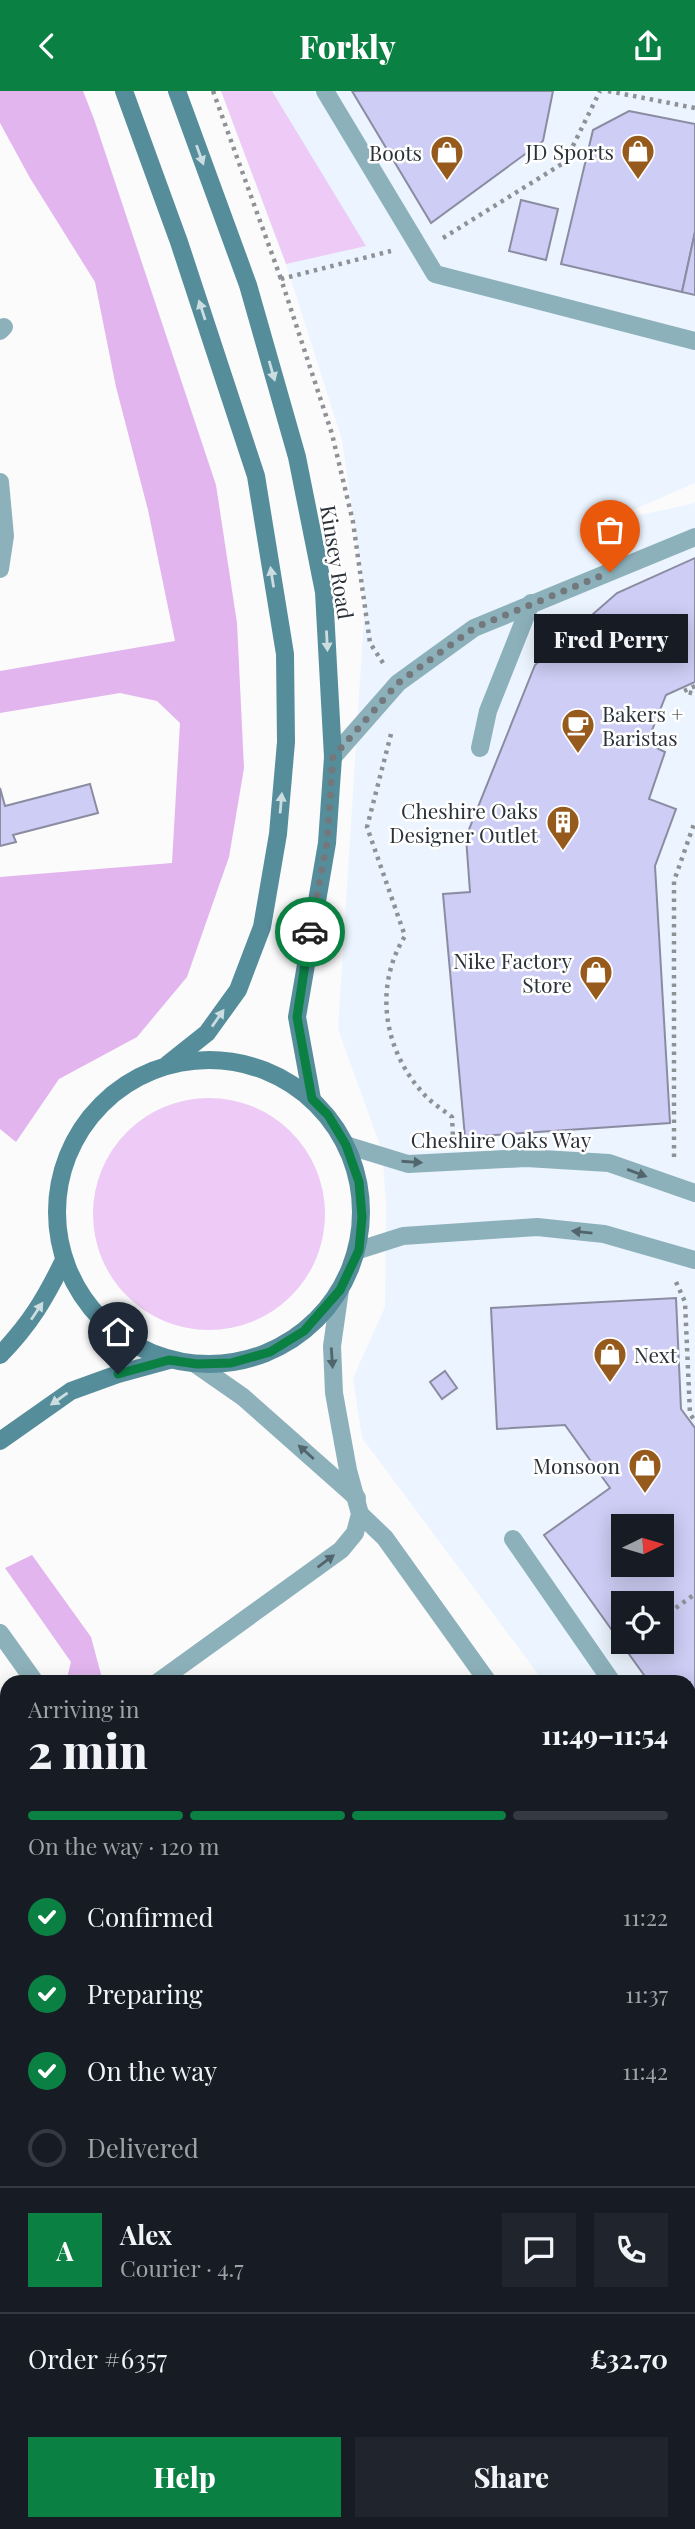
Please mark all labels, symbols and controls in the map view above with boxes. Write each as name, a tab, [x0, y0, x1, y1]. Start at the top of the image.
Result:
text: Forkly	[299, 24, 396, 67]
icon: back	[28, 27, 66, 65]
icon: share	[629, 27, 667, 65]
shop icon: JD Sports	[619, 132, 657, 181]
shop icon: Boots	[428, 133, 466, 182]
place label: JD Sports	[525, 137, 614, 165]
place label: Boots	[369, 138, 422, 166]
one-way arrow	[195, 145, 206, 166]
one-way arrow	[196, 300, 207, 321]
one-way arrow	[268, 361, 278, 382]
pin	[580, 500, 640, 572]
street label: Kinsey Road	[315, 503, 361, 621]
icon: bag	[591, 511, 629, 549]
one-way arrow	[266, 566, 277, 588]
callout: Fred Perry	[533, 614, 687, 663]
text: Fred Perry	[553, 623, 669, 654]
one-way arrow	[321, 630, 332, 652]
place label: Bakers + Baristas	[602, 699, 683, 751]
cafe icon: Bakers + Baristas	[559, 706, 597, 755]
one-way arrow	[276, 792, 287, 814]
place label: Cheshire Oaks Designer Outlet	[389, 796, 539, 848]
building icon: Cheshire Oaks Designer Outlet	[544, 803, 582, 852]
courier	[275, 897, 345, 967]
icon: car	[291, 913, 329, 951]
place label: Nike Factory Store	[453, 946, 572, 998]
shop icon: Nike Factory Store	[577, 953, 615, 1002]
one-way arrow	[211, 1009, 225, 1027]
street label: Cheshire Oaks Way	[411, 1125, 592, 1153]
one-way arrow	[401, 1157, 423, 1168]
one-way arrow	[627, 1168, 648, 1179]
one-way arrow	[570, 1226, 592, 1237]
one-way arrow	[30, 1302, 44, 1320]
pin	[88, 1302, 148, 1374]
icon: home	[99, 1313, 137, 1351]
shop icon: Next	[591, 1335, 629, 1384]
place label: Next	[634, 1340, 678, 1368]
one-way arrow	[327, 1347, 338, 1369]
one-way arrow	[49, 1392, 69, 1405]
one-way arrow	[297, 1444, 315, 1460]
shop icon: Monsoon	[626, 1446, 664, 1495]
place label: Monsoon	[533, 1451, 620, 1479]
north arrow	[611, 1514, 674, 1577]
map controls	[611, 1514, 674, 1654]
one-way arrow	[317, 1554, 335, 1568]
button: locate	[611, 1591, 674, 1654]
text: Arriving in	[28, 1693, 140, 1724]
text: 11:49–11:54	[541, 1717, 668, 1752]
text: 2 min	[28, 1719, 148, 1781]
text: On the way · 120 m	[28, 1830, 220, 1861]
icon: check	[28, 1898, 66, 1936]
text: Confirmed	[87, 1899, 214, 1934]
text: 11:22	[623, 1901, 668, 1932]
icon: check	[28, 1975, 66, 2013]
text: Preparing	[87, 1976, 203, 2011]
text: 11:37	[625, 1978, 668, 2009]
icon: check	[28, 2052, 66, 2090]
text: On the way	[87, 2053, 217, 2088]
text: 11:42	[622, 2055, 668, 2086]
text: Delivered	[87, 2130, 199, 2165]
button: chat	[502, 2213, 576, 2287]
button: phone	[594, 2213, 668, 2287]
text: Alex	[120, 2217, 172, 2252]
text: A	[56, 2233, 74, 2268]
text: Courier · 4.7	[120, 2252, 244, 2283]
text: Order #6357	[28, 2341, 167, 2376]
text: £32.70	[590, 2341, 668, 2376]
button: Help	[28, 2437, 341, 2517]
button: Share	[355, 2437, 668, 2517]

